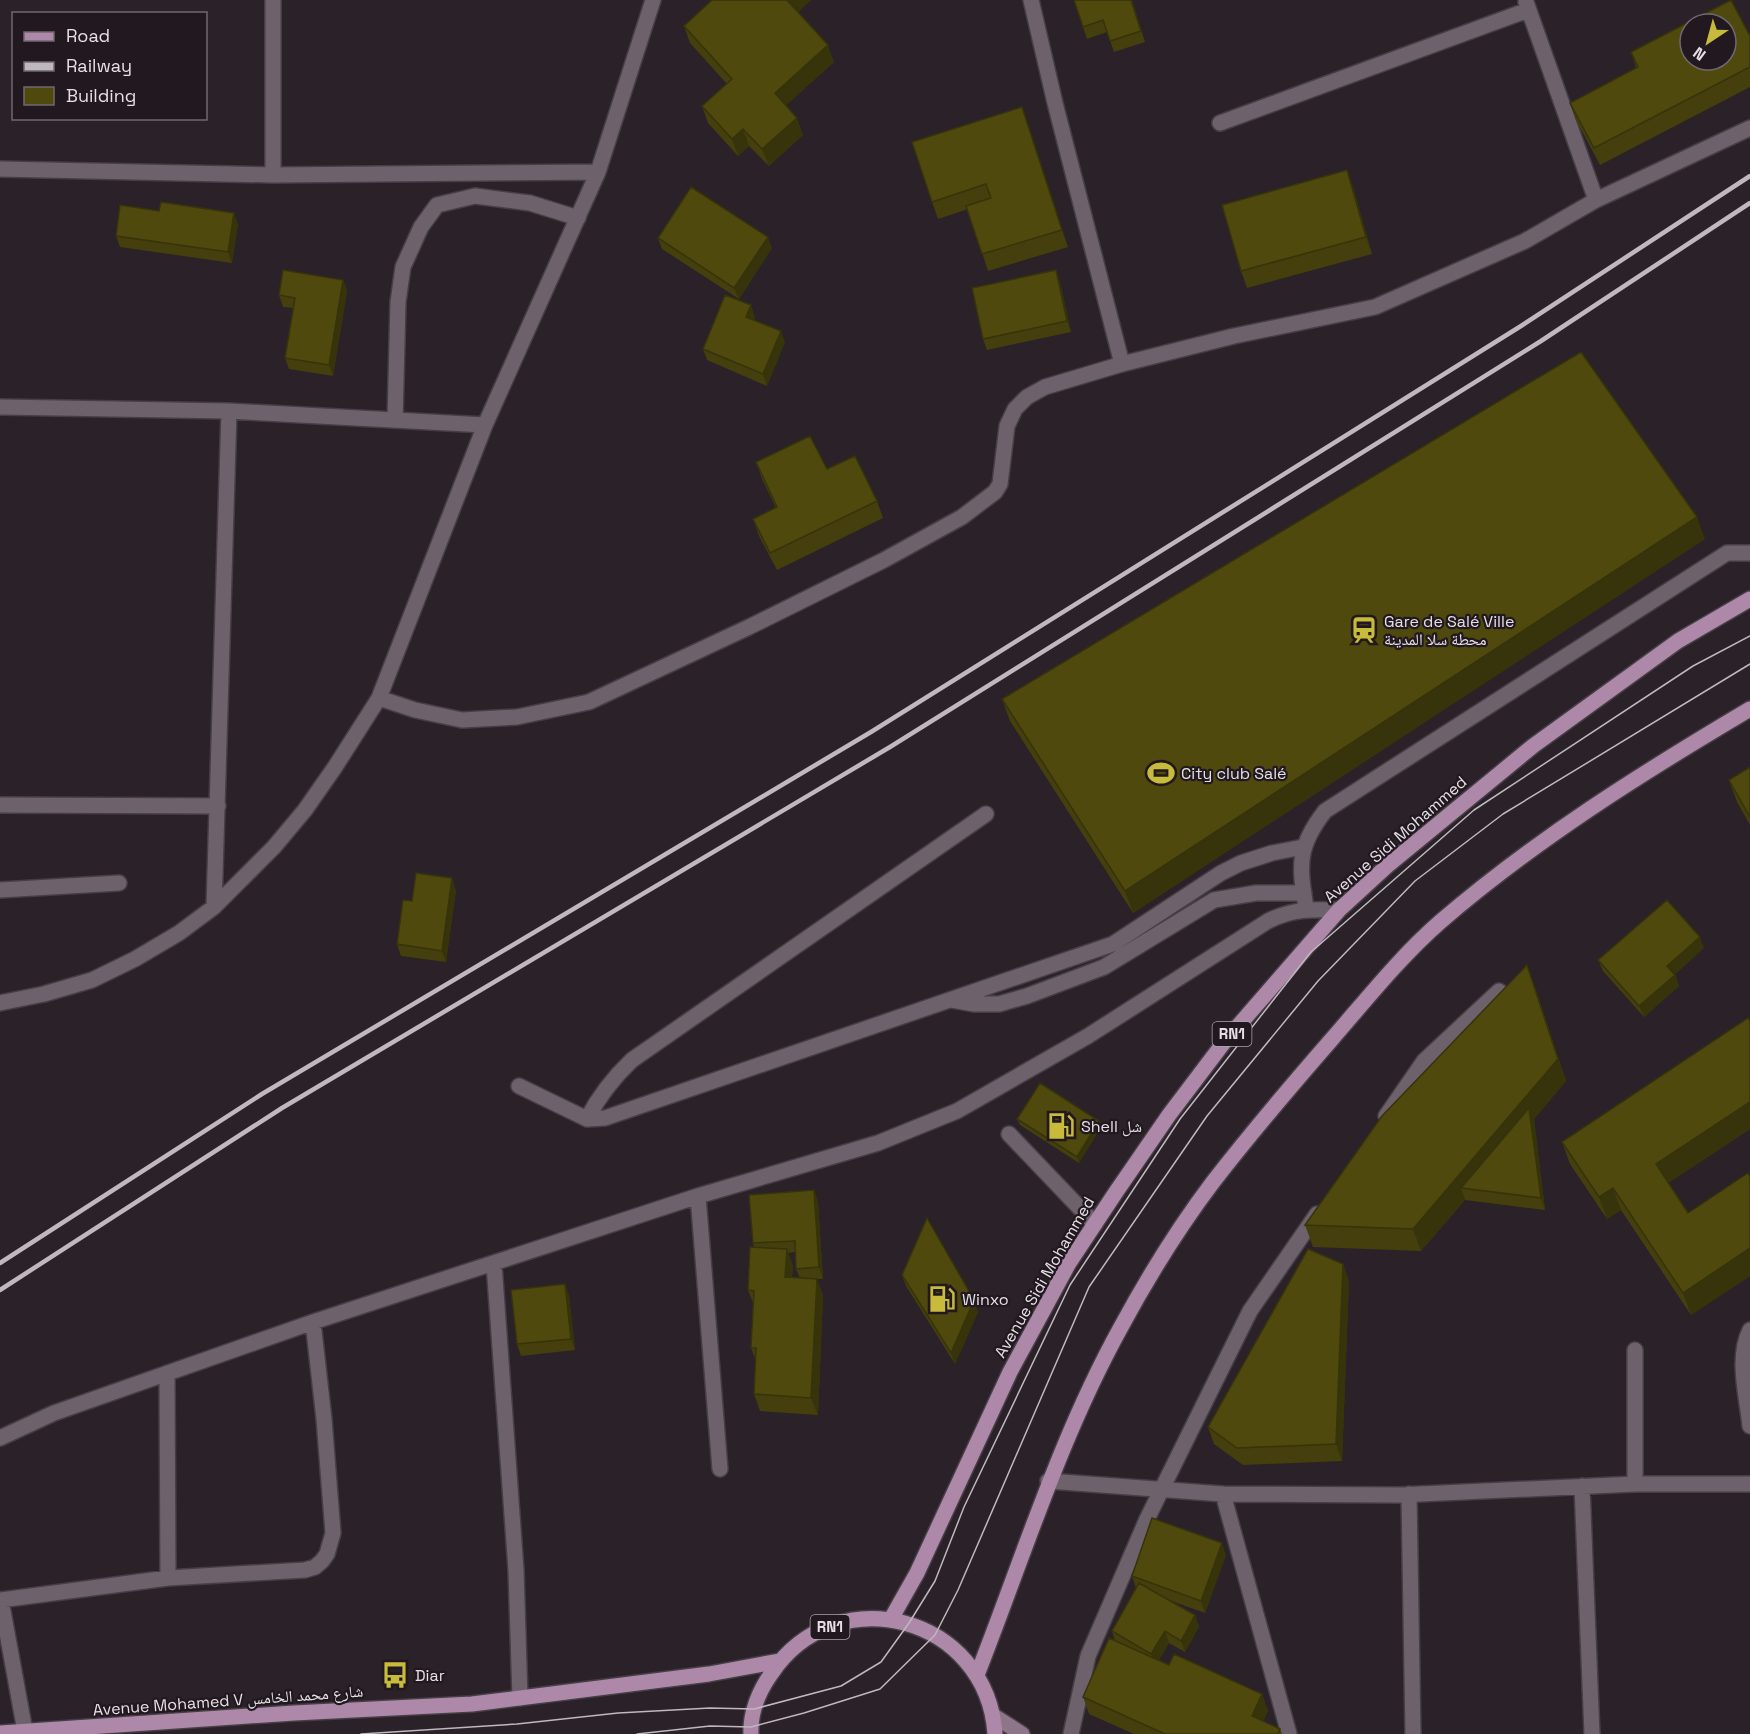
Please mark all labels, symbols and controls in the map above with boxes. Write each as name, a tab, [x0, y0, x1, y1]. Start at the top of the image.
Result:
legend	[12, 12, 207, 120]
north arrow	[1678, 12, 1738, 72]
text: Road	[66, 24, 110, 47]
text: N	[1689, 42, 1710, 65]
text: Railway	[66, 54, 132, 77]
text: Building	[66, 84, 136, 107]
place label: Gare de Salé Ville محطة سلا المدينة	[1384, 611, 1514, 650]
station icon: Gare de Salé Ville محطة سلا المدينة	[1349, 615, 1379, 645]
sports icon: City club Salé	[1146, 758, 1176, 788]
place label: City club Salé	[1181, 763, 1287, 784]
street label: Avenue Sidi Mohammed	[1319, 772, 1471, 907]
road number: RN1	[1212, 1022, 1252, 1046]
fuel station icon: Shell شل	[1046, 1111, 1076, 1141]
place label: Shell شل	[1081, 1116, 1142, 1137]
street label: Avenue Sidi Mohammed	[990, 1193, 1099, 1362]
fuel station icon: Winxo	[927, 1284, 957, 1314]
place label: Winxo	[962, 1289, 1009, 1310]
road number: RN1	[810, 1615, 850, 1639]
bus stop icon: Diar	[380, 1660, 410, 1690]
place label: Diar	[415, 1665, 445, 1686]
street label: Avenue Mohamed V شارع محمد الخامس	[92, 1681, 364, 1720]

